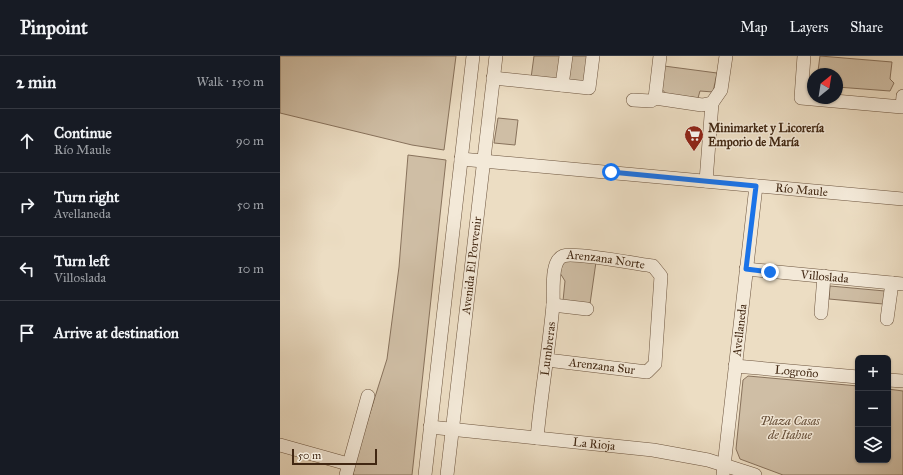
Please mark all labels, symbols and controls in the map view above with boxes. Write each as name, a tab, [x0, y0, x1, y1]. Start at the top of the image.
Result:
text: Pinpoint	[20, 16, 88, 39]
text: Map	[740, 19, 768, 36]
text: Layers	[790, 19, 828, 36]
text: Share	[850, 19, 883, 36]
north arrow	[807, 68, 843, 104]
text: 2 min	[16, 72, 56, 93]
text: Walk · 150 m	[196, 74, 264, 90]
place label: Minimarket y Licorería Emporio de María	[708, 121, 825, 150]
text: Continue	[54, 124, 112, 142]
supermarket icon: Minimarket y Licorería Emporio de María	[683, 124, 705, 152]
icon: ahead	[16, 130, 38, 152]
text: 90 m	[236, 133, 264, 149]
text: Río Maule	[54, 142, 111, 158]
route start	[602, 163, 620, 181]
street label: Río Maule	[775, 180, 828, 199]
text: Turn right	[54, 188, 119, 206]
icon: right	[16, 194, 38, 216]
text: 50 m	[237, 197, 264, 213]
text: Avellaneda	[54, 206, 111, 222]
street label: Avenida El Porvenir	[459, 215, 484, 316]
street label: Arenzana Norte	[565, 248, 646, 272]
text: Turn left	[54, 252, 110, 270]
icon: left	[16, 258, 38, 280]
text: 10 m	[238, 261, 264, 277]
route end	[761, 263, 779, 281]
street label: Villoslada	[799, 267, 850, 286]
text: Villoslada	[54, 270, 106, 286]
street label: Avellaneda	[730, 302, 750, 358]
street label: Lumbreras	[537, 321, 558, 377]
icon: arrive	[16, 322, 38, 344]
text: Arrive at destination	[54, 324, 179, 342]
street label: Arenzana Sur	[567, 355, 636, 377]
map controls	[855, 355, 891, 463]
button: +	[855, 355, 891, 391]
street label: Logroño	[774, 363, 819, 380]
button: −	[855, 391, 891, 427]
park label: Plaza Casas de Itahue	[760, 414, 820, 442]
button: layers	[855, 427, 891, 463]
street label: La Rioja	[572, 435, 617, 453]
scale bar	[292, 447, 377, 466]
text: 50 m	[298, 449, 321, 462]

